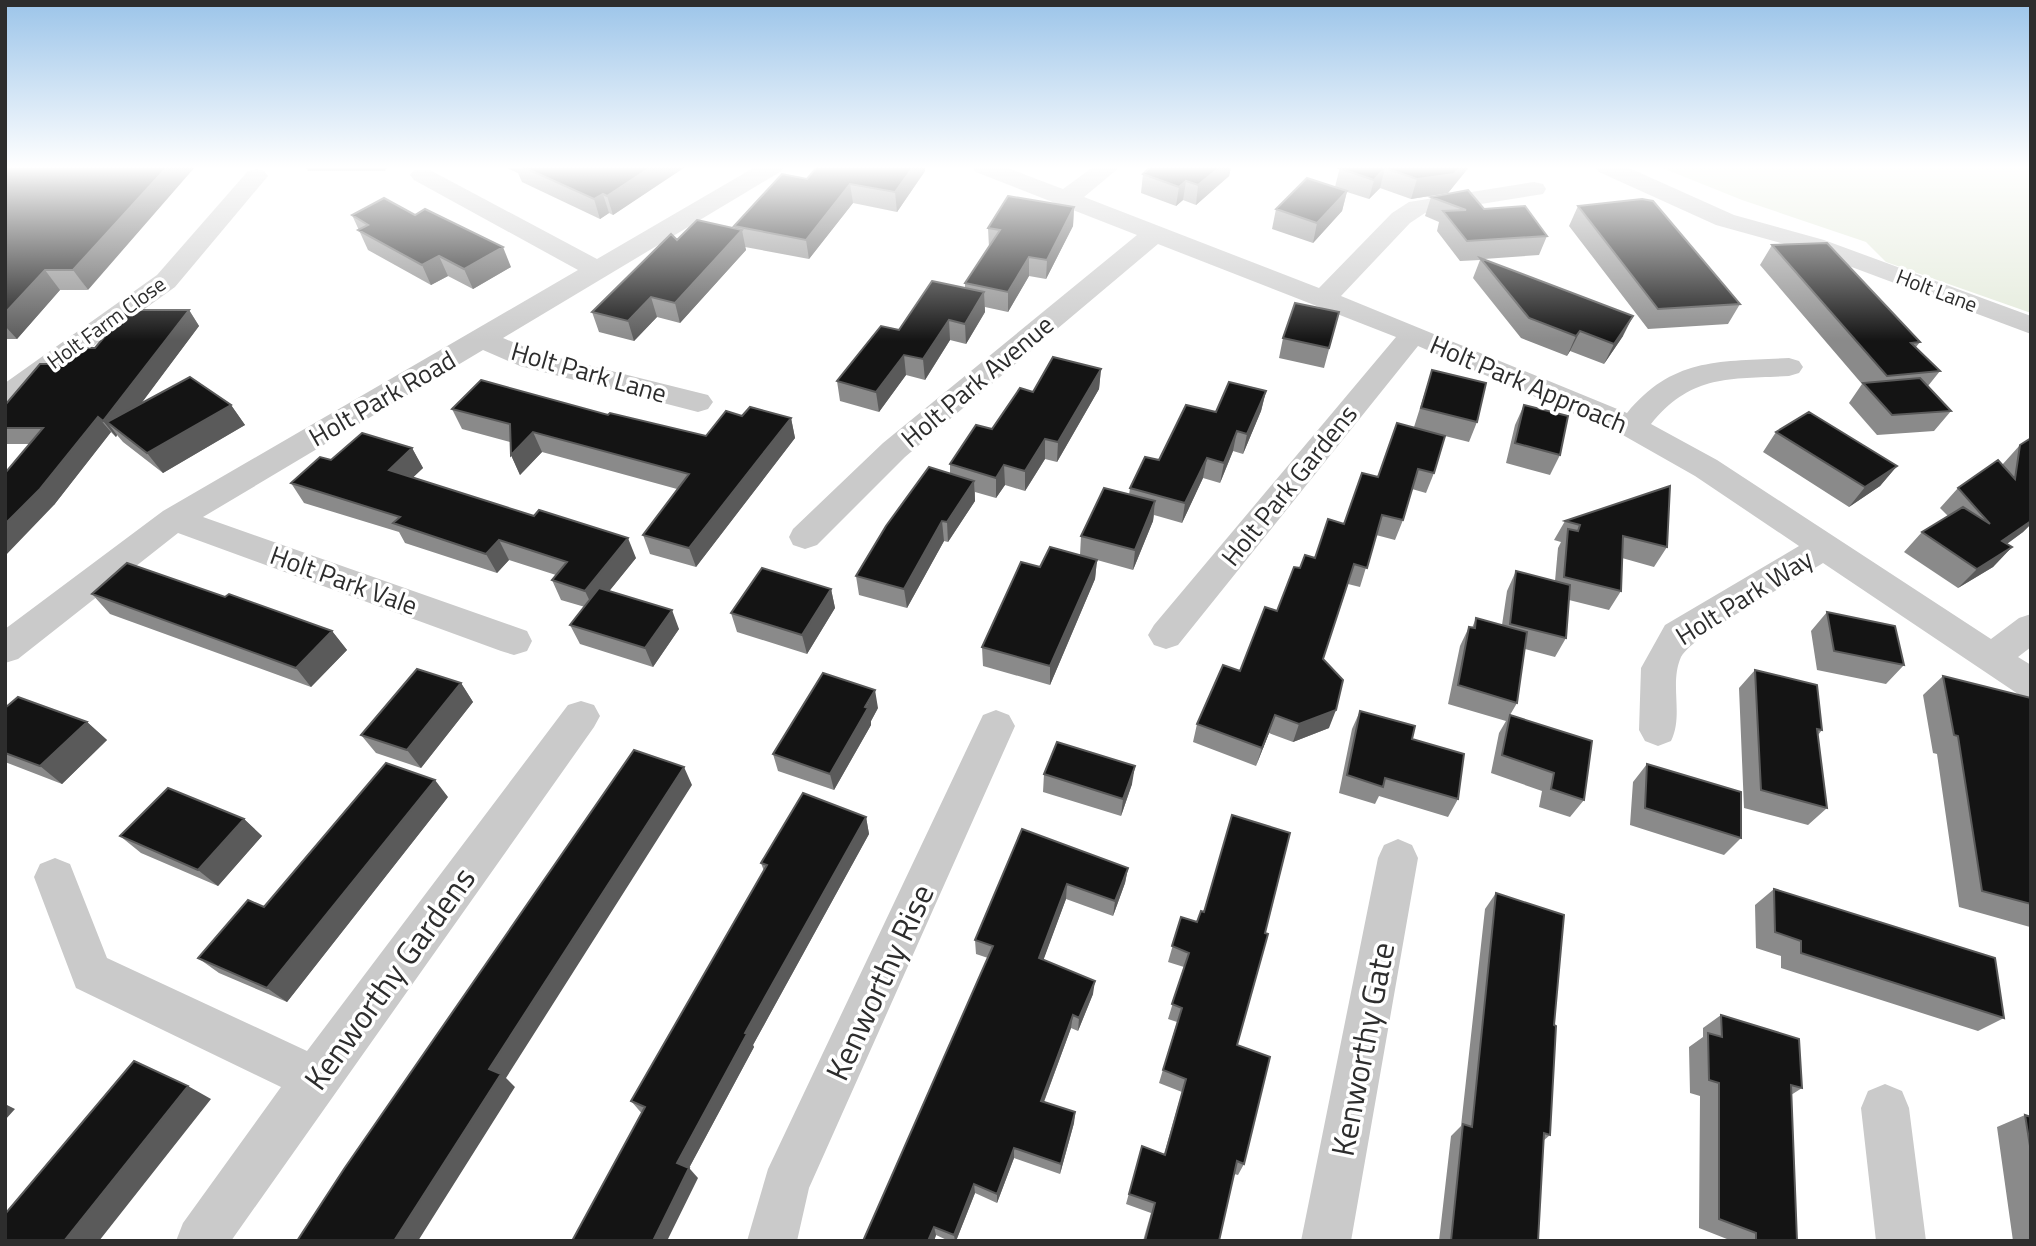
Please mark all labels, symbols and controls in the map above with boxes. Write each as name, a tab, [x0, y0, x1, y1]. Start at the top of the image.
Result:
street label: Holt Lane	[1892, 260, 1982, 320]
street label: Holt Farm Close	[40, 268, 172, 376]
street label: Holt Park Avenue	[892, 305, 1062, 457]
street label: Holt Park Approach	[1424, 325, 1634, 443]
street label: Holt Park Lane	[507, 331, 671, 413]
street label: Holt Park Road	[301, 340, 463, 456]
street label: Holt Park Gardens	[1212, 396, 1366, 574]
street label: Holt Park Vale	[265, 535, 423, 625]
street label: Holt Park Way	[1668, 539, 1820, 655]
street label: Kenworthy Gardens	[292, 857, 486, 1099]
street label: Kenworthy Rise	[813, 876, 945, 1088]
street label: Kenworthy Gate	[1318, 938, 1406, 1160]

